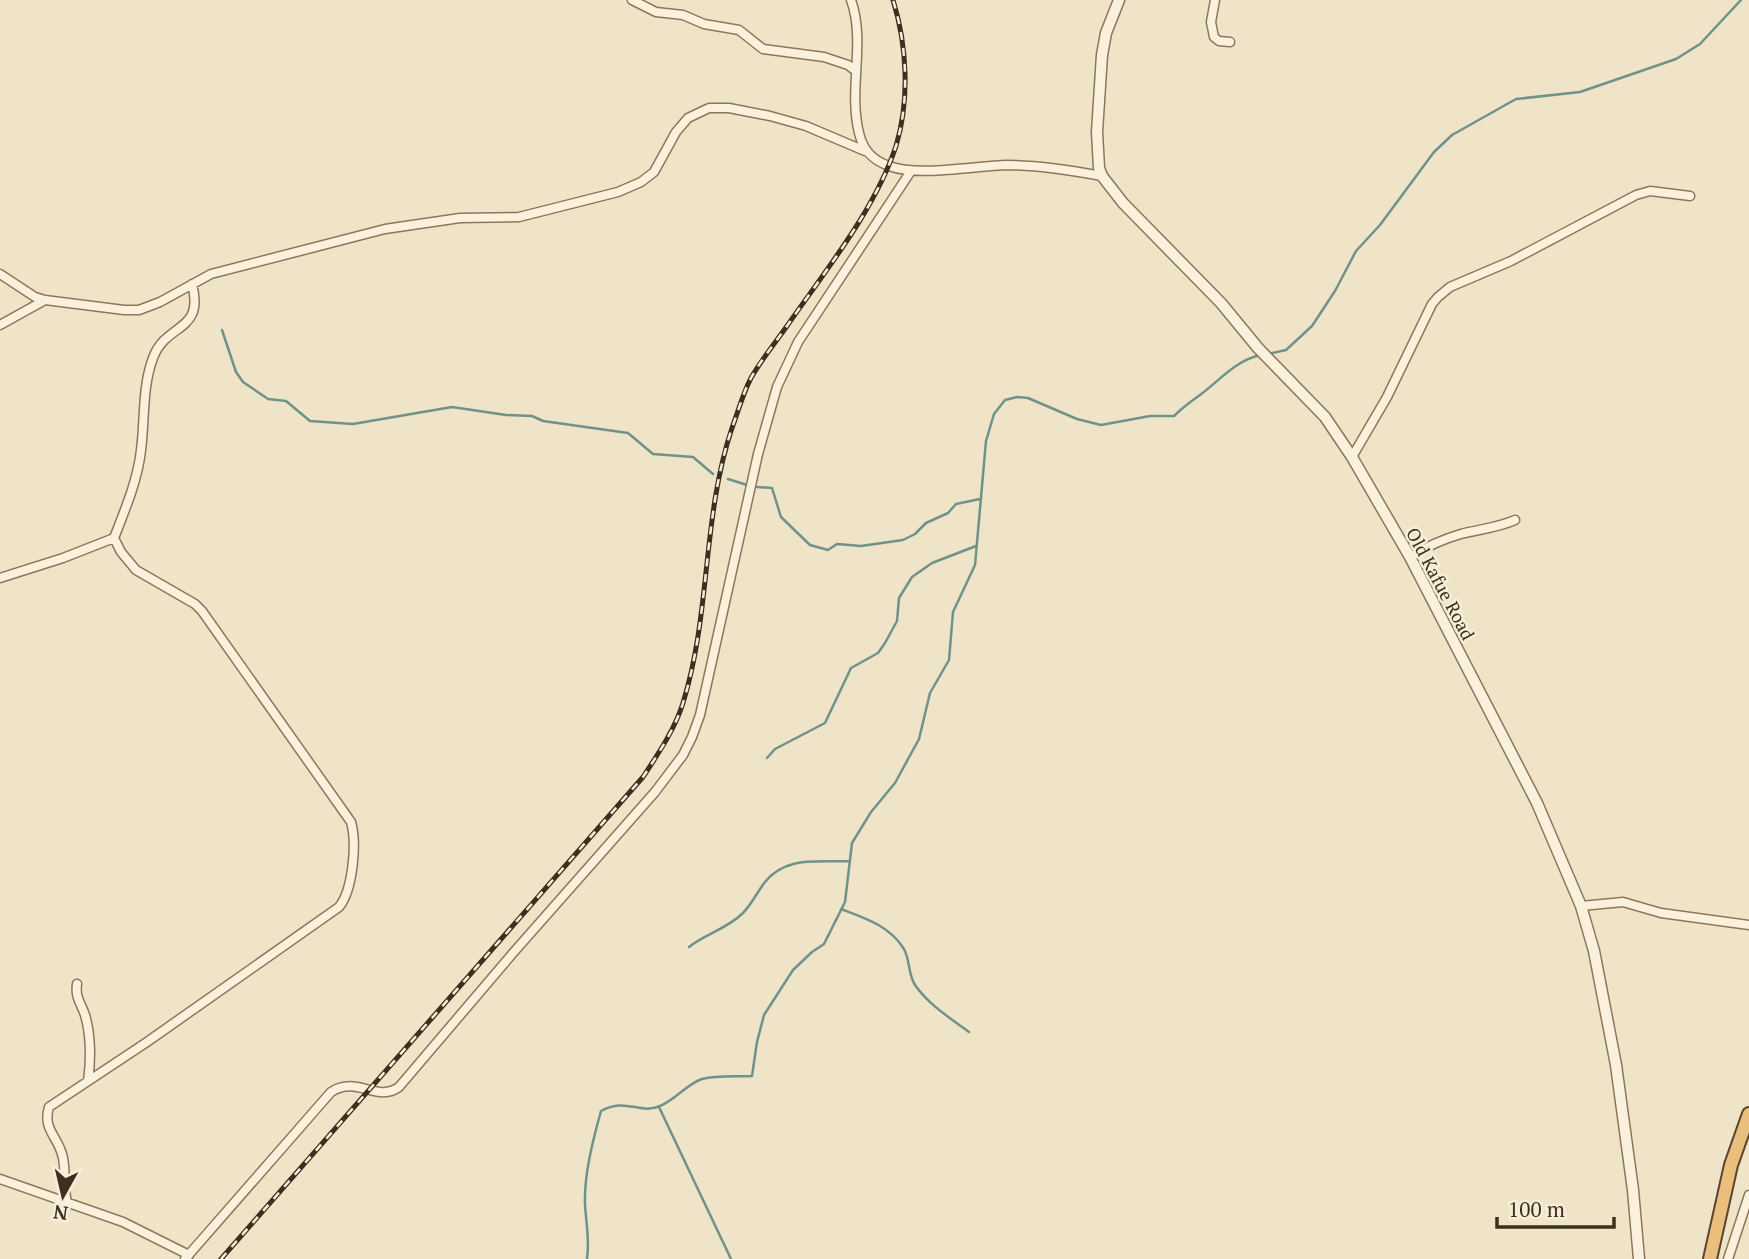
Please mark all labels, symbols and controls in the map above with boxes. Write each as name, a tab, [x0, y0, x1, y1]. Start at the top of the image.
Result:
street label: Old Kafue Road	[1401, 523, 1481, 644]
north arrow	[28, 1161, 98, 1231]
scale bar	[1497, 1186, 1614, 1230]
text: 100 m	[1508, 1195, 1565, 1223]
text: N	[51, 1200, 69, 1227]

